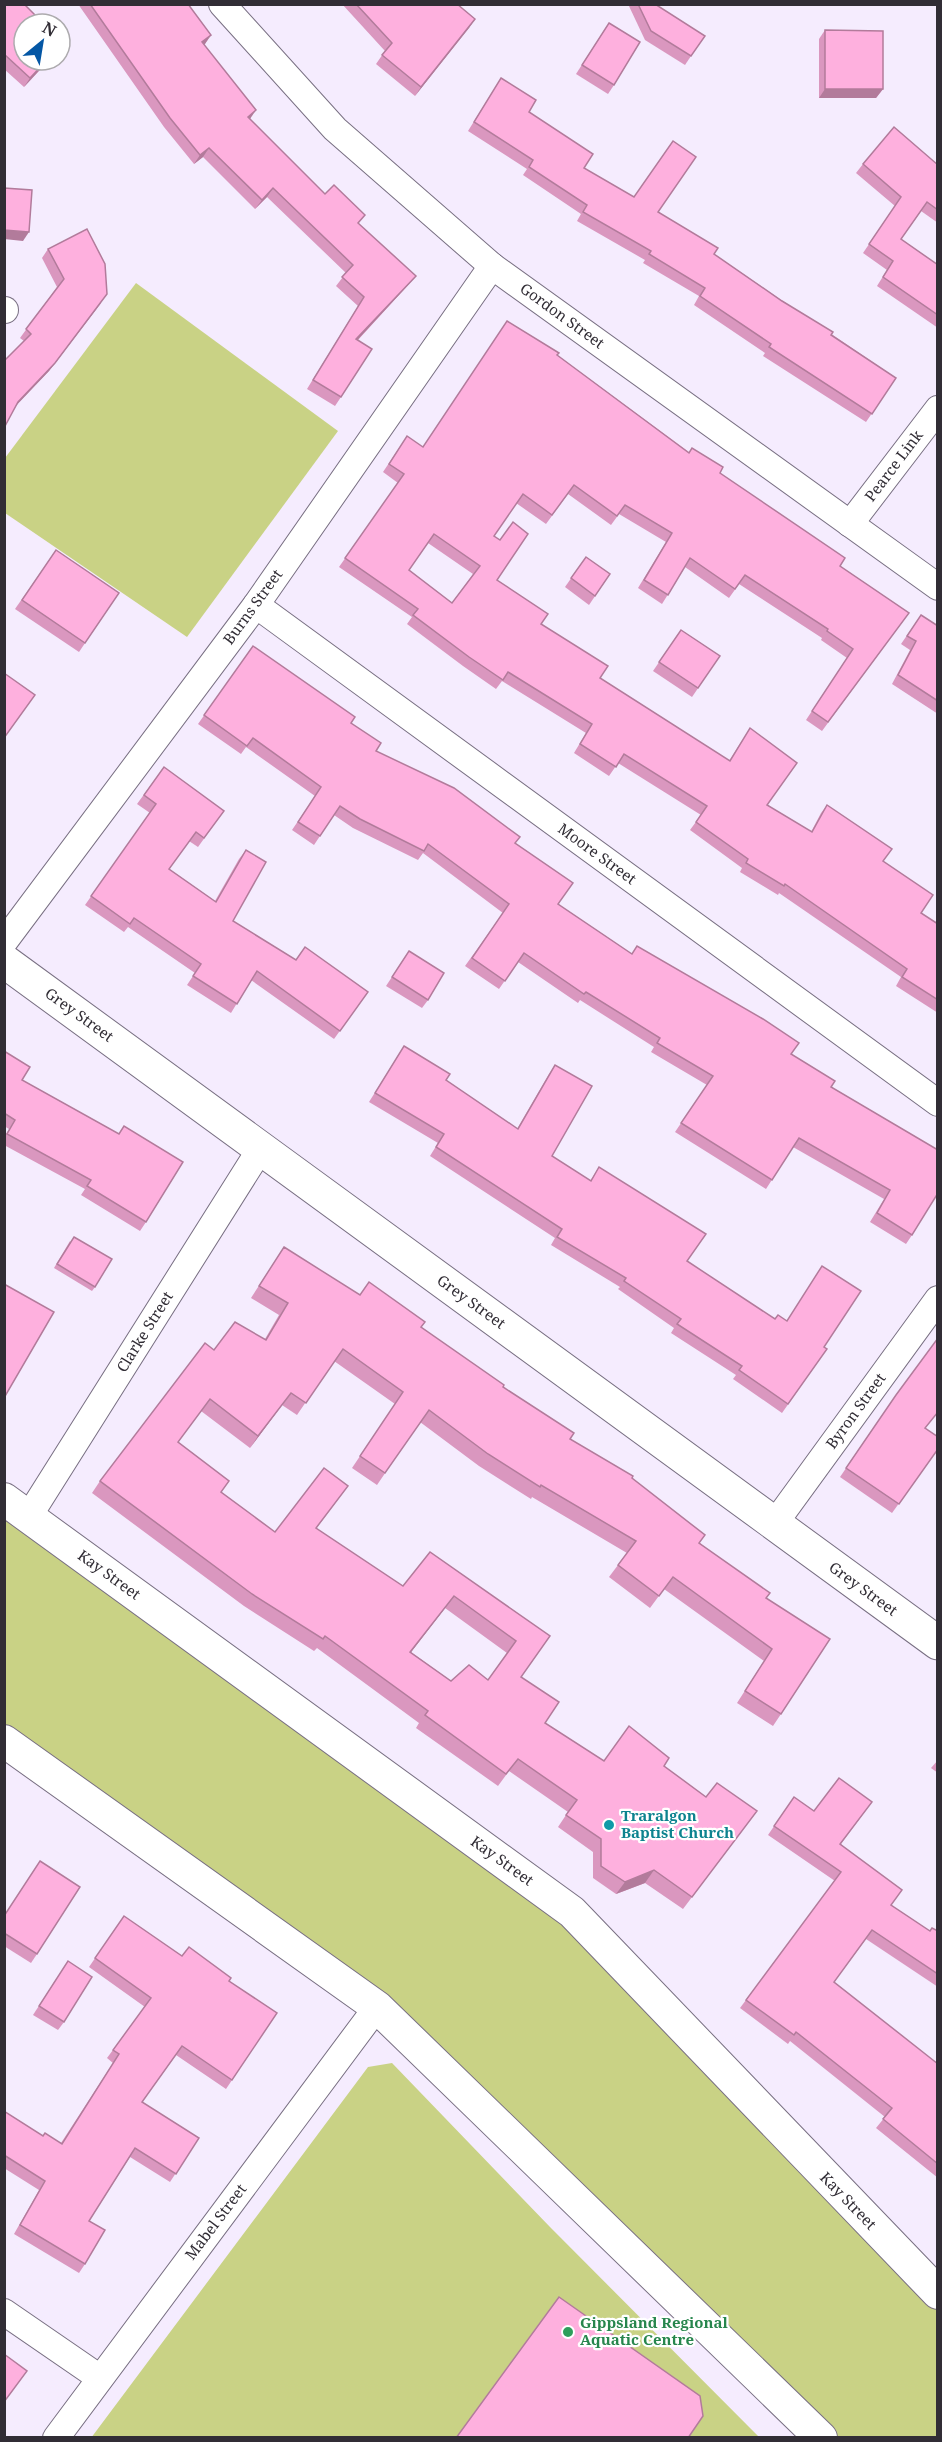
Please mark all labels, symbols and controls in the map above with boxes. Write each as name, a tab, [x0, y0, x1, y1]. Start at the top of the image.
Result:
north arrow	[12, 12, 72, 72]
text: N	[39, 16, 61, 42]
street label: Gordon Street	[516, 278, 609, 353]
street label: Pearce Link	[860, 425, 927, 505]
street label: Burns Street	[218, 565, 286, 648]
street label: Moore Street	[554, 818, 641, 888]
street label: Grey Street	[41, 983, 118, 1046]
street label: Grey Street	[433, 1270, 510, 1333]
street label: Clarke Street	[111, 1287, 177, 1376]
street label: Byron Street	[821, 1368, 889, 1452]
street label: Kay Street	[74, 1545, 145, 1604]
street label: Grey Street	[825, 1557, 902, 1620]
place label: Traralgon Baptist Church	[621, 1805, 734, 1842]
marker: Traralgon Baptist Church	[602, 1818, 616, 1832]
street label: Kay Street	[467, 1831, 538, 1890]
street label: Kay Street	[816, 2167, 881, 2233]
street label: Mabel Street	[180, 2179, 250, 2263]
place label: Gippsland Regional Aquatic Centre	[580, 2312, 728, 2349]
marker: Gippsland Regional Aquatic Centre	[561, 2325, 575, 2339]

